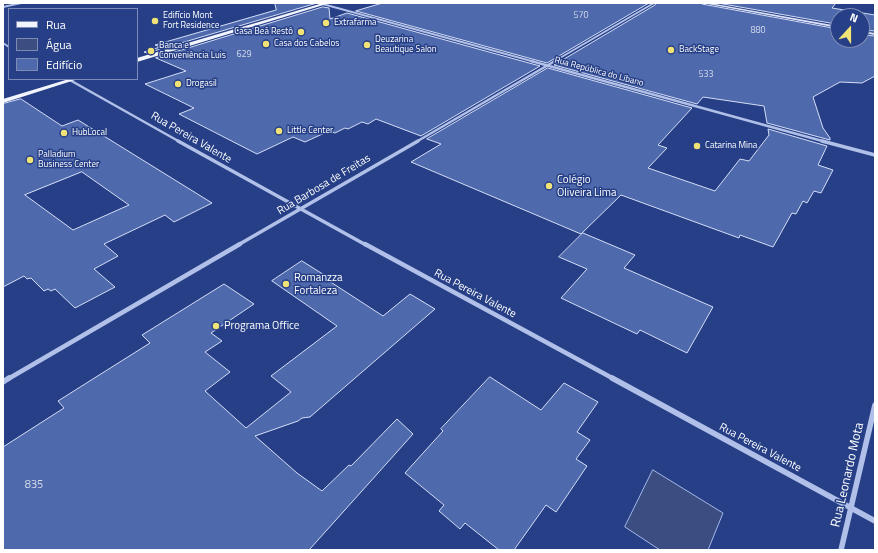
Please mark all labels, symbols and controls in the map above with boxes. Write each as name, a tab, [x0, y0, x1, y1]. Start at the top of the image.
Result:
legend	[8, 8, 138, 80]
north arrow	[830, 8, 870, 48]
text: N	[848, 9, 860, 27]
place label: Edifício Mont Fort Residence	[163, 11, 219, 32]
house number: 570	[573, 11, 589, 21]
text: Rua	[46, 15, 66, 34]
marker: Edifício Mont Fort Residence	[150, 16, 160, 26]
marker: Extrafarma	[321, 18, 331, 28]
place label: Extrafarma	[334, 18, 376, 28]
house number: 880	[750, 26, 766, 36]
place label: Casa Beá Restô	[234, 27, 293, 37]
marker: Casa Beá Restô	[296, 27, 306, 37]
text: Água	[46, 35, 72, 54]
place label: Deuzarina Beautique Salon	[375, 35, 437, 56]
marker: Casa dos Cabelos	[261, 39, 271, 49]
place label: Casa dos Cabelos	[274, 39, 339, 49]
marker: Deuzarina Beautique Salon	[362, 40, 372, 50]
place label: Banca e Conveniência Luis	[159, 41, 226, 62]
marker: BackStage	[666, 45, 676, 55]
place label: BackStage	[679, 45, 719, 55]
marker: Banca e Conveniência Luis	[146, 46, 156, 56]
house number: 629	[236, 50, 252, 60]
text: Edifício	[46, 55, 82, 74]
street label: Rua República do Líbano	[553, 55, 645, 89]
house number: 533	[698, 70, 714, 80]
marker: Drogasil	[173, 79, 183, 89]
place label: Drogasil	[186, 79, 217, 89]
street label: Rua Pereira Valente	[148, 110, 234, 166]
marker: Little Center	[274, 126, 284, 136]
place label: Little Center	[287, 126, 333, 136]
marker: HubLocal	[59, 128, 69, 138]
place label: HubLocal	[72, 128, 107, 138]
marker: Catarina Mina	[692, 141, 702, 151]
place label: Catarina Mina	[705, 141, 757, 151]
place label: Palladium Business Center	[38, 150, 99, 171]
street label: Rua Barbosa de Freitas	[275, 152, 373, 218]
marker: Palladium Business Center	[25, 155, 35, 165]
place label: Colégio Oliveira Lima	[557, 173, 616, 199]
marker: Colégio Oliveira Lima	[544, 181, 554, 191]
street label: Rua Pereira Valente	[432, 267, 518, 321]
place label: Romanzza Fortaleza	[294, 271, 343, 297]
marker: Romanzza Fortaleza	[281, 279, 291, 289]
place label: Programa Office	[224, 319, 299, 333]
marker: Programa Office	[211, 321, 221, 331]
street label: Rua Pereira Valente	[717, 421, 803, 475]
street label: Rua Leonardo Mota	[828, 421, 868, 529]
house number: 835	[25, 478, 43, 492]

